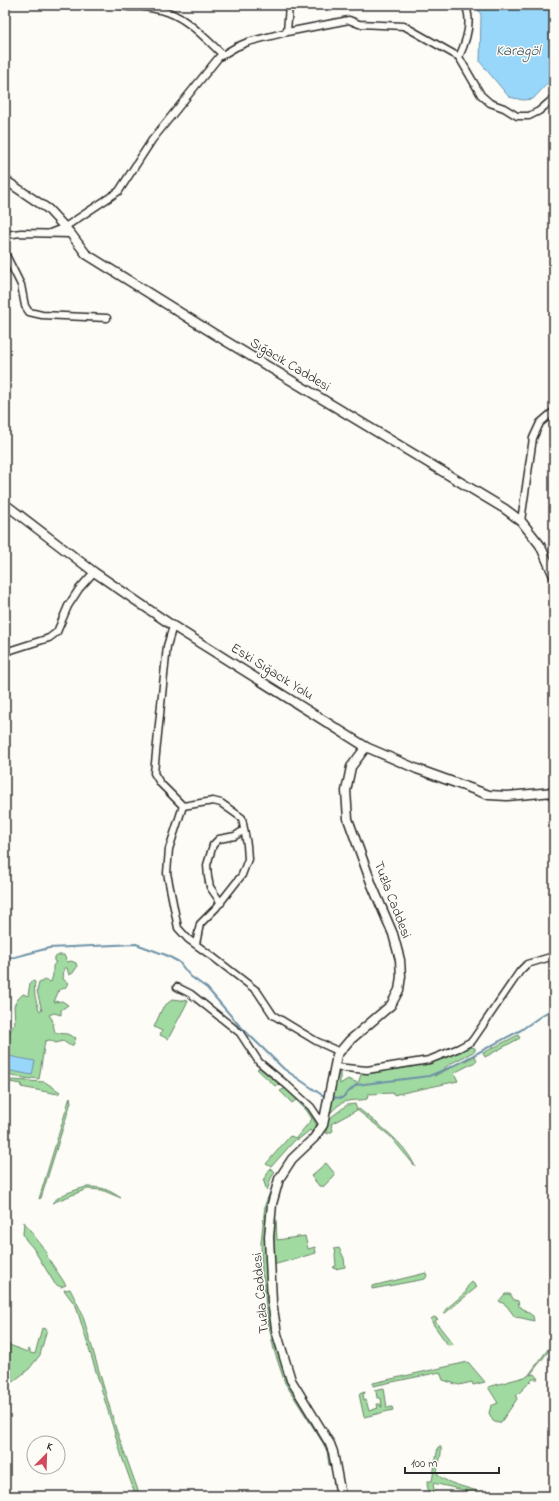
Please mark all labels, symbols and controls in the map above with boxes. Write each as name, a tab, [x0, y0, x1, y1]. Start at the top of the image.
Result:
water label: Karagöl	[496, 40, 543, 63]
street label: Sığacık Caddesi	[245, 333, 334, 398]
street label: Eski Sığacık Yolu	[226, 638, 318, 707]
street label: Tuzla Caddesi	[368, 858, 416, 942]
street label: Tuzla Caddesi	[247, 1252, 275, 1334]
north arrow	[26, 1435, 66, 1475]
text: K	[44, 1438, 56, 1455]
scale bar	[405, 1449, 499, 1475]
text: 100 m	[411, 1455, 438, 1473]

